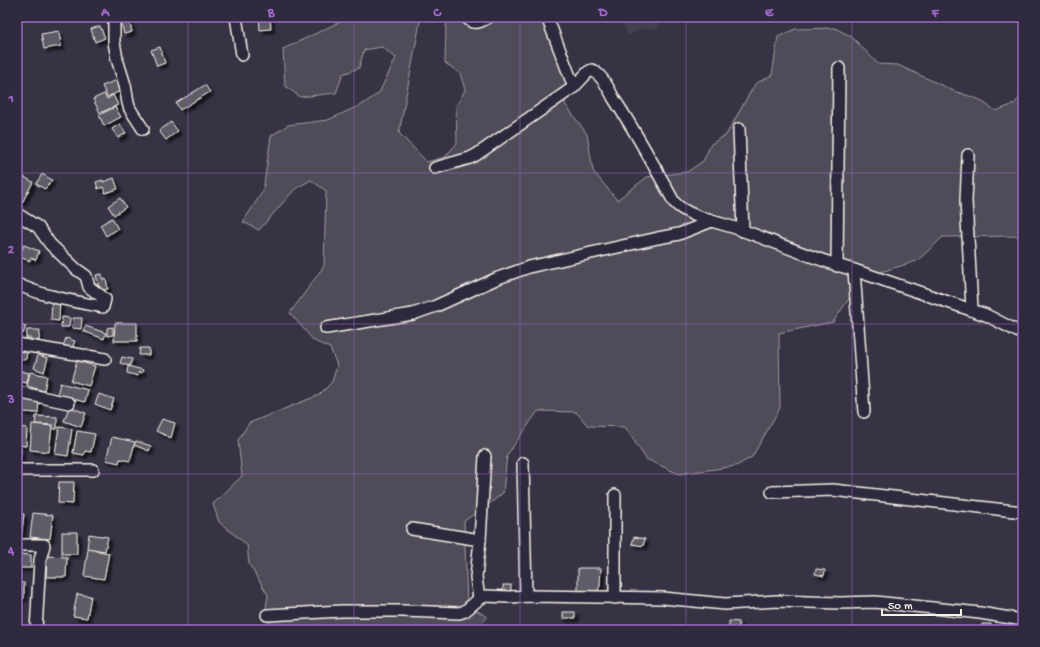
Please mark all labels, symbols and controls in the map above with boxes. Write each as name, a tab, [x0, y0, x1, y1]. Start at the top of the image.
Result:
text: A	[100, 6, 110, 21]
text: B	[267, 6, 276, 21]
text: C	[432, 6, 442, 21]
text: D	[598, 6, 608, 21]
text: E	[765, 6, 774, 21]
text: F	[931, 6, 940, 21]
text: 1	[7, 92, 14, 107]
text: 2	[8, 243, 15, 258]
text: 3	[7, 393, 15, 408]
text: 4	[7, 544, 15, 559]
scale bar	[882, 591, 961, 617]
text: 50 m	[888, 600, 913, 614]

